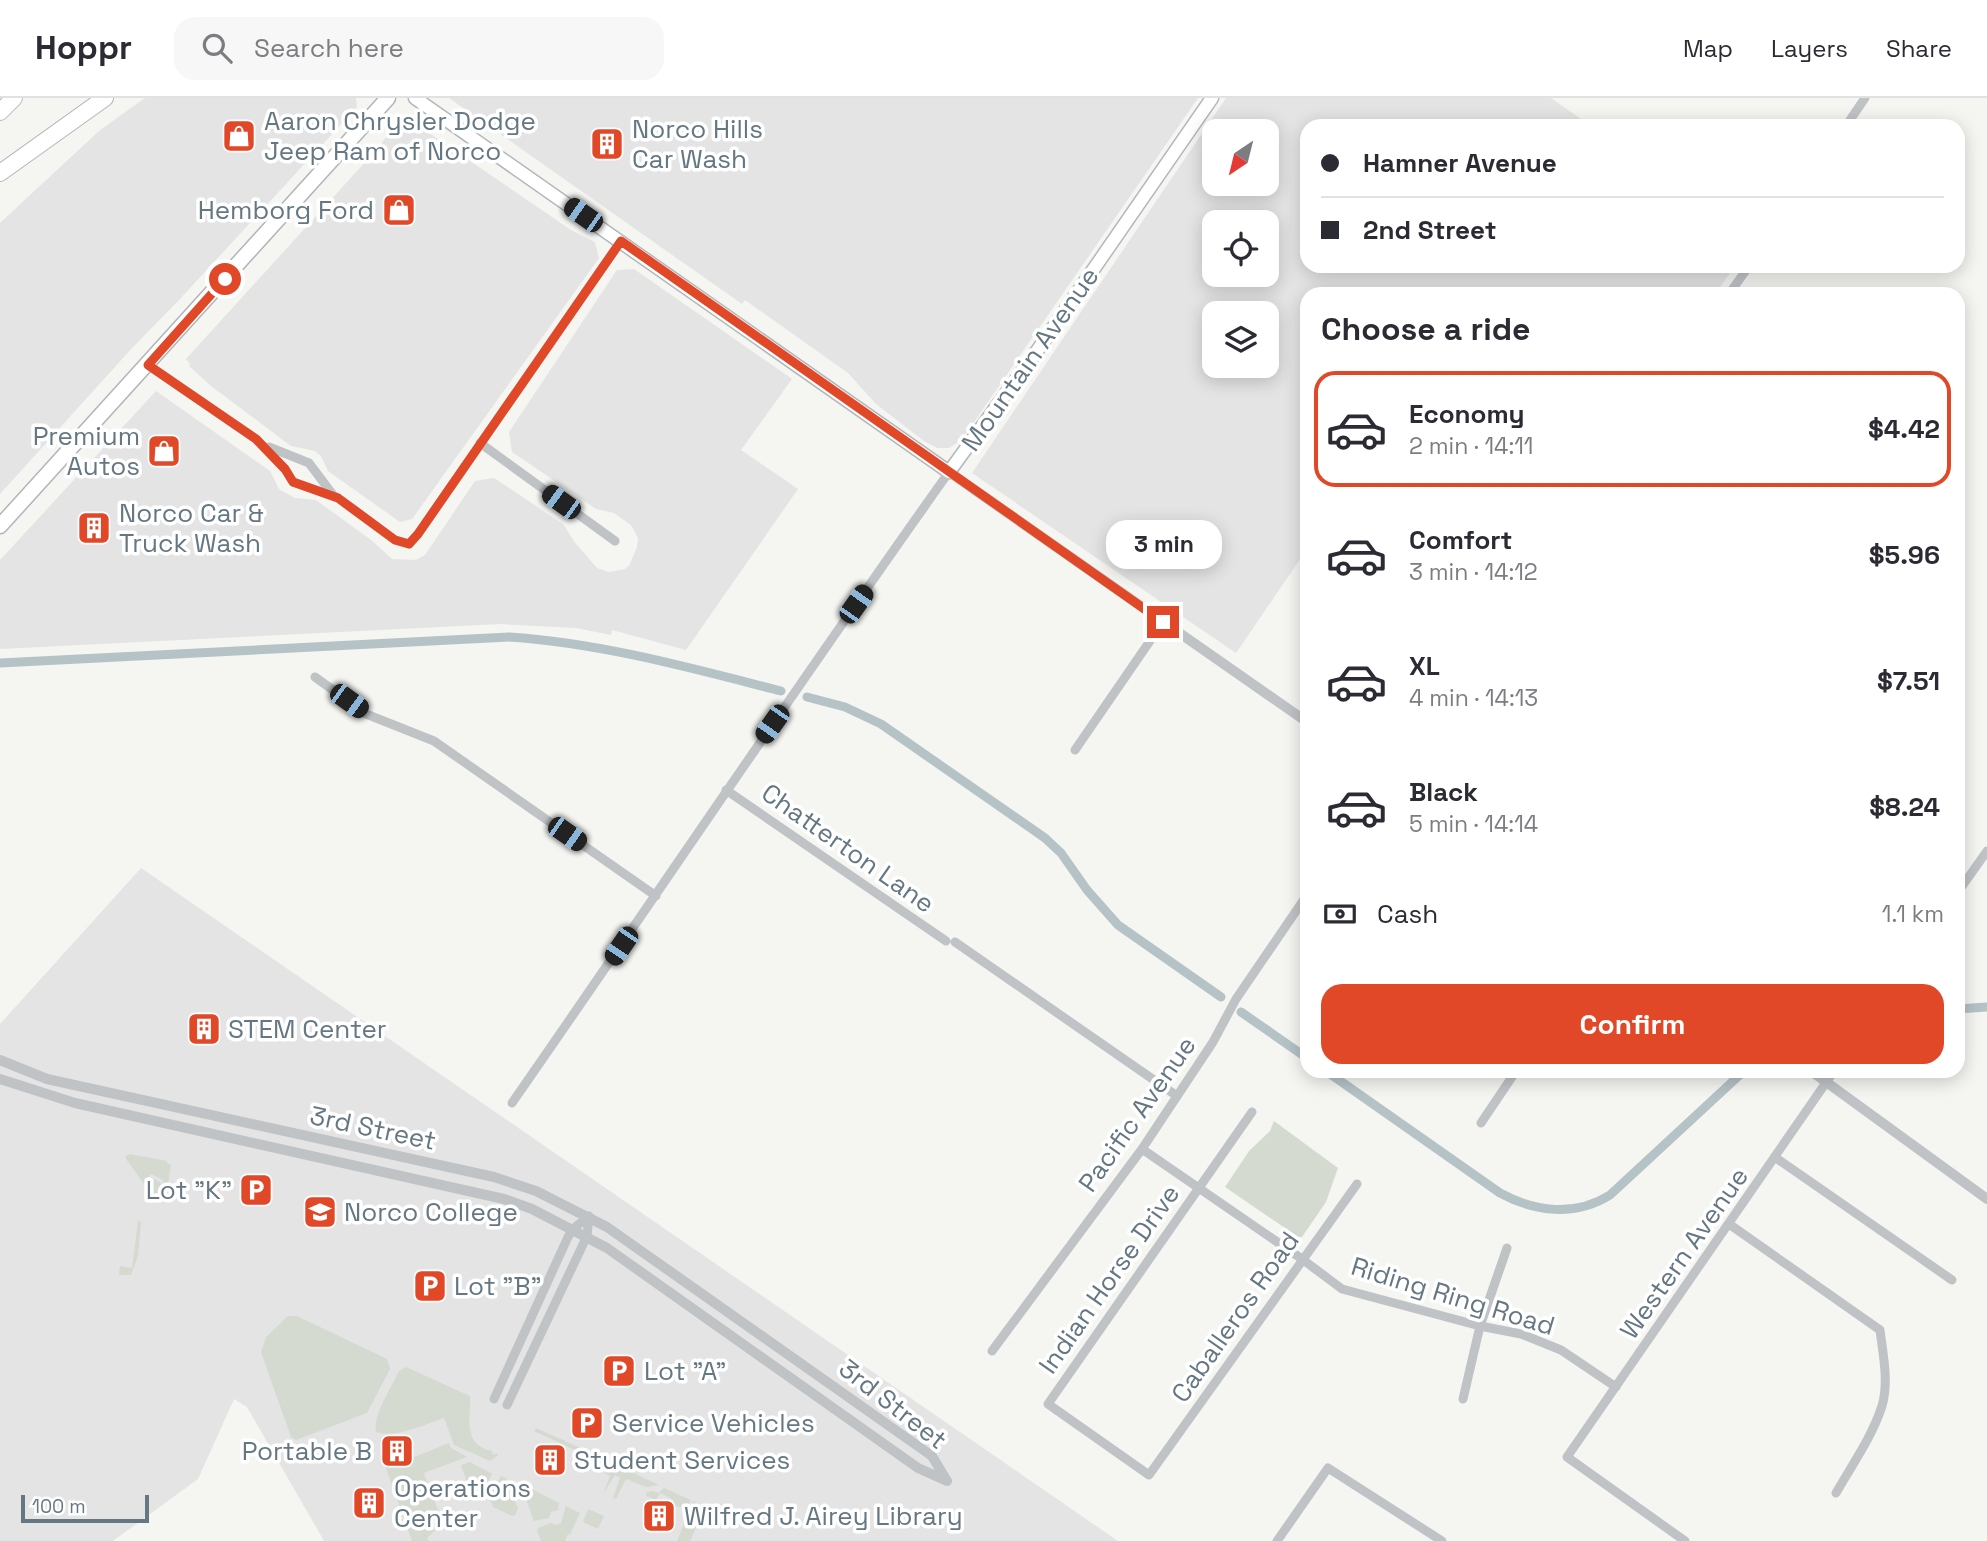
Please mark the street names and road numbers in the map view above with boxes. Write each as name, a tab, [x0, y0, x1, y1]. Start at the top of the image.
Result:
street label: Mountain Avenue	[954, 260, 1106, 458]
street label: Chatterton Lane	[755, 776, 941, 920]
street label: Pacific Avenue	[1071, 1029, 1203, 1199]
street label: 3rd Street	[307, 1098, 439, 1158]
street label: Western Avenue	[1612, 1161, 1756, 1345]
street label: Indian Horse Drive	[1031, 1178, 1187, 1380]
street label: Caballeros Road	[1163, 1225, 1307, 1409]
street label: Riding Ring Road	[1347, 1249, 1559, 1343]
street label: 3rd Street	[832, 1351, 954, 1457]

